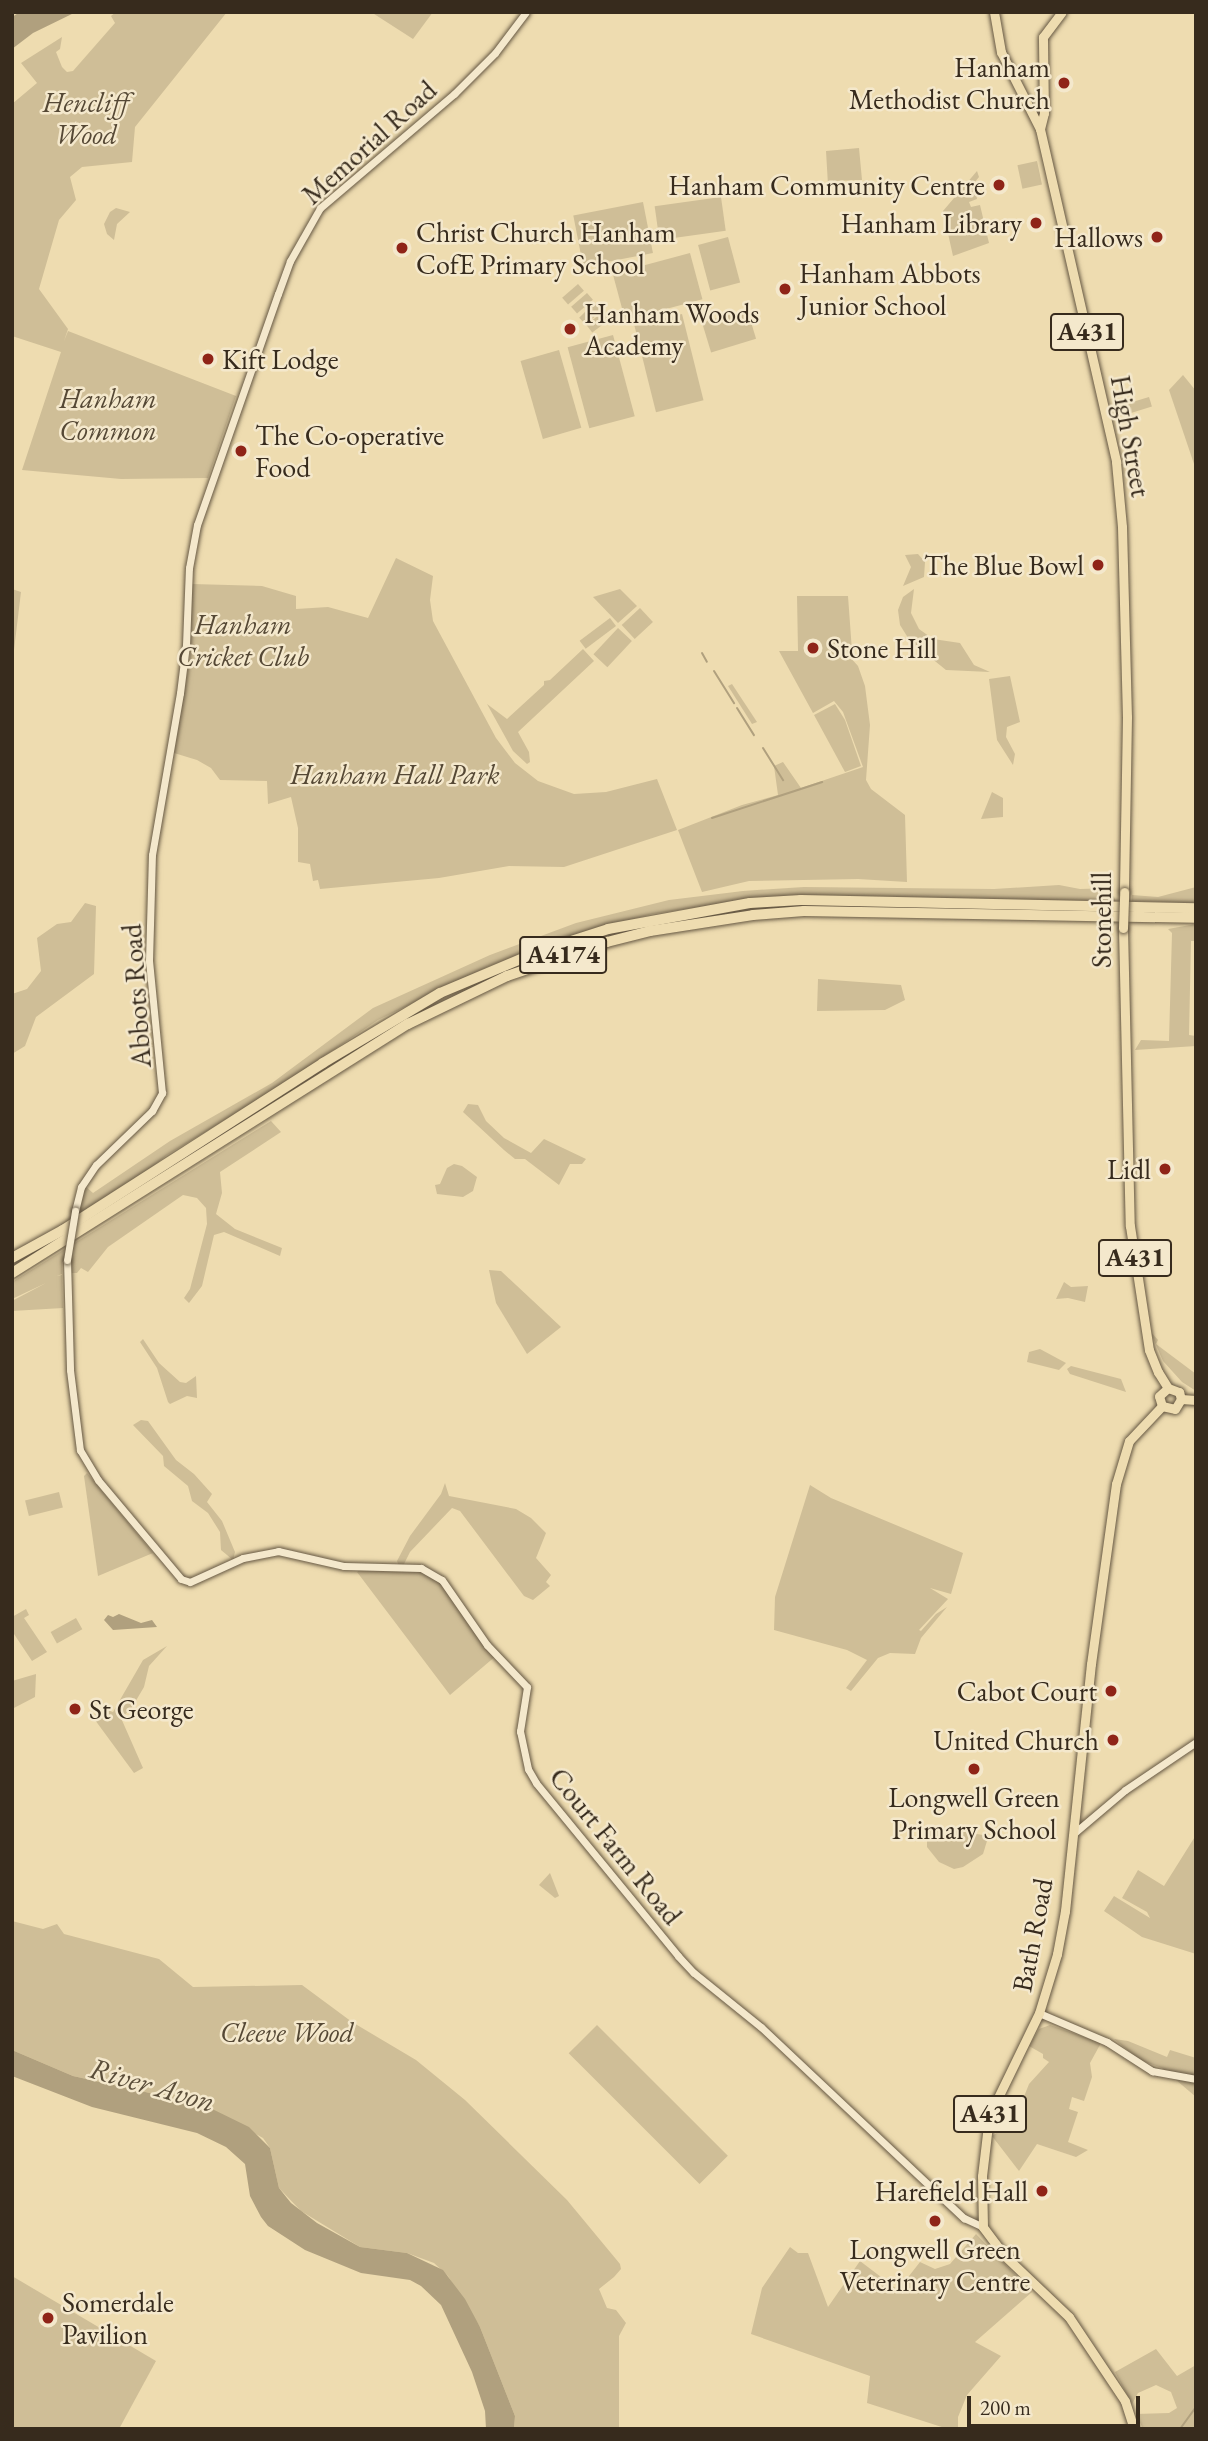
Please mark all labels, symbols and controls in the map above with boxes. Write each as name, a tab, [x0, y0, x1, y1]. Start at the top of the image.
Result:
place label: Hanham Methodist Church	[849, 50, 1050, 116]
street label: Memorial Road	[295, 73, 443, 211]
marker: Hanham Methodist Church	[1056, 75, 1072, 91]
park label: Hencliff Wood	[43, 85, 129, 151]
place label: Hanham Community Centre	[668, 168, 985, 202]
marker: Hanham Community Centre	[991, 177, 1007, 193]
place label: Hanham Library	[841, 206, 1022, 240]
place label: Christ Church Hanham CofE Primary School	[416, 215, 676, 281]
marker: Hanham Library	[1028, 215, 1044, 231]
place label: Hallows	[1054, 220, 1143, 254]
marker: Hallows	[1149, 229, 1165, 245]
marker: Christ Church Hanham CofE Primary School	[394, 240, 410, 256]
place label: Hanham Abbots Junior School	[799, 256, 981, 322]
marker: Hanham Abbots Junior School	[777, 281, 793, 297]
place label: Hanham Woods Academy	[584, 296, 759, 362]
road number: A431	[1048, 310, 1126, 354]
marker: Hanham Woods Academy	[562, 321, 578, 337]
place label: Kift Lodge	[222, 342, 339, 376]
marker: Kift Lodge	[200, 351, 216, 367]
street label: High Street	[1104, 372, 1158, 500]
park label: Hanham Common	[59, 381, 157, 447]
place label: The Co-operative Food	[255, 418, 444, 484]
marker: The Co-operative Food	[233, 443, 249, 459]
place label: The Blue Bowl	[924, 548, 1084, 582]
marker: The Blue Bowl	[1090, 557, 1106, 573]
park label: Hanham Cricket Club	[177, 607, 309, 673]
place label: Stone Hill	[827, 631, 937, 665]
marker: Stone Hill	[805, 640, 821, 656]
park label: Hanham Hall Park	[290, 757, 500, 791]
street label: Stonehill	[1084, 872, 1118, 968]
street label: Abbots Road	[114, 923, 158, 1069]
road number: A4174	[518, 932, 608, 978]
place label: Lidl	[1107, 1152, 1151, 1186]
marker: Lidl	[1157, 1161, 1173, 1177]
road number: A431	[1096, 1236, 1174, 1280]
place label: Cabot Court	[957, 1674, 1097, 1708]
marker: Cabot Court	[1103, 1683, 1119, 1699]
place label: St George	[89, 1692, 194, 1726]
marker: St George	[67, 1701, 83, 1717]
place label: United Church	[933, 1723, 1099, 1757]
marker: United Church	[1105, 1732, 1121, 1748]
street label: Court Farm Road	[542, 1761, 690, 1931]
marker: Longwell Green Primary School	[966, 1761, 982, 1777]
place label: Longwell Green Primary School	[888, 1780, 1060, 1846]
street label: Bath Road	[1005, 1875, 1059, 1995]
park label: Cleeve Wood	[220, 2015, 354, 2049]
water label: River Avon	[85, 2050, 219, 2120]
road number: A431	[951, 2092, 1028, 2136]
place label: Harefield Hall	[875, 2174, 1028, 2208]
marker: Harefield Hall	[1034, 2183, 1050, 2199]
marker: Longwell Green Veterinary Centre	[927, 2213, 943, 2229]
place label: Longwell Green Veterinary Centre	[840, 2232, 1030, 2298]
place label: Somerdale Pavilion	[62, 2285, 174, 2351]
marker: Somerdale Pavilion	[40, 2310, 56, 2326]
scale bar	[970, 2382, 1143, 2426]
text: 200 m	[980, 2394, 1031, 2421]

